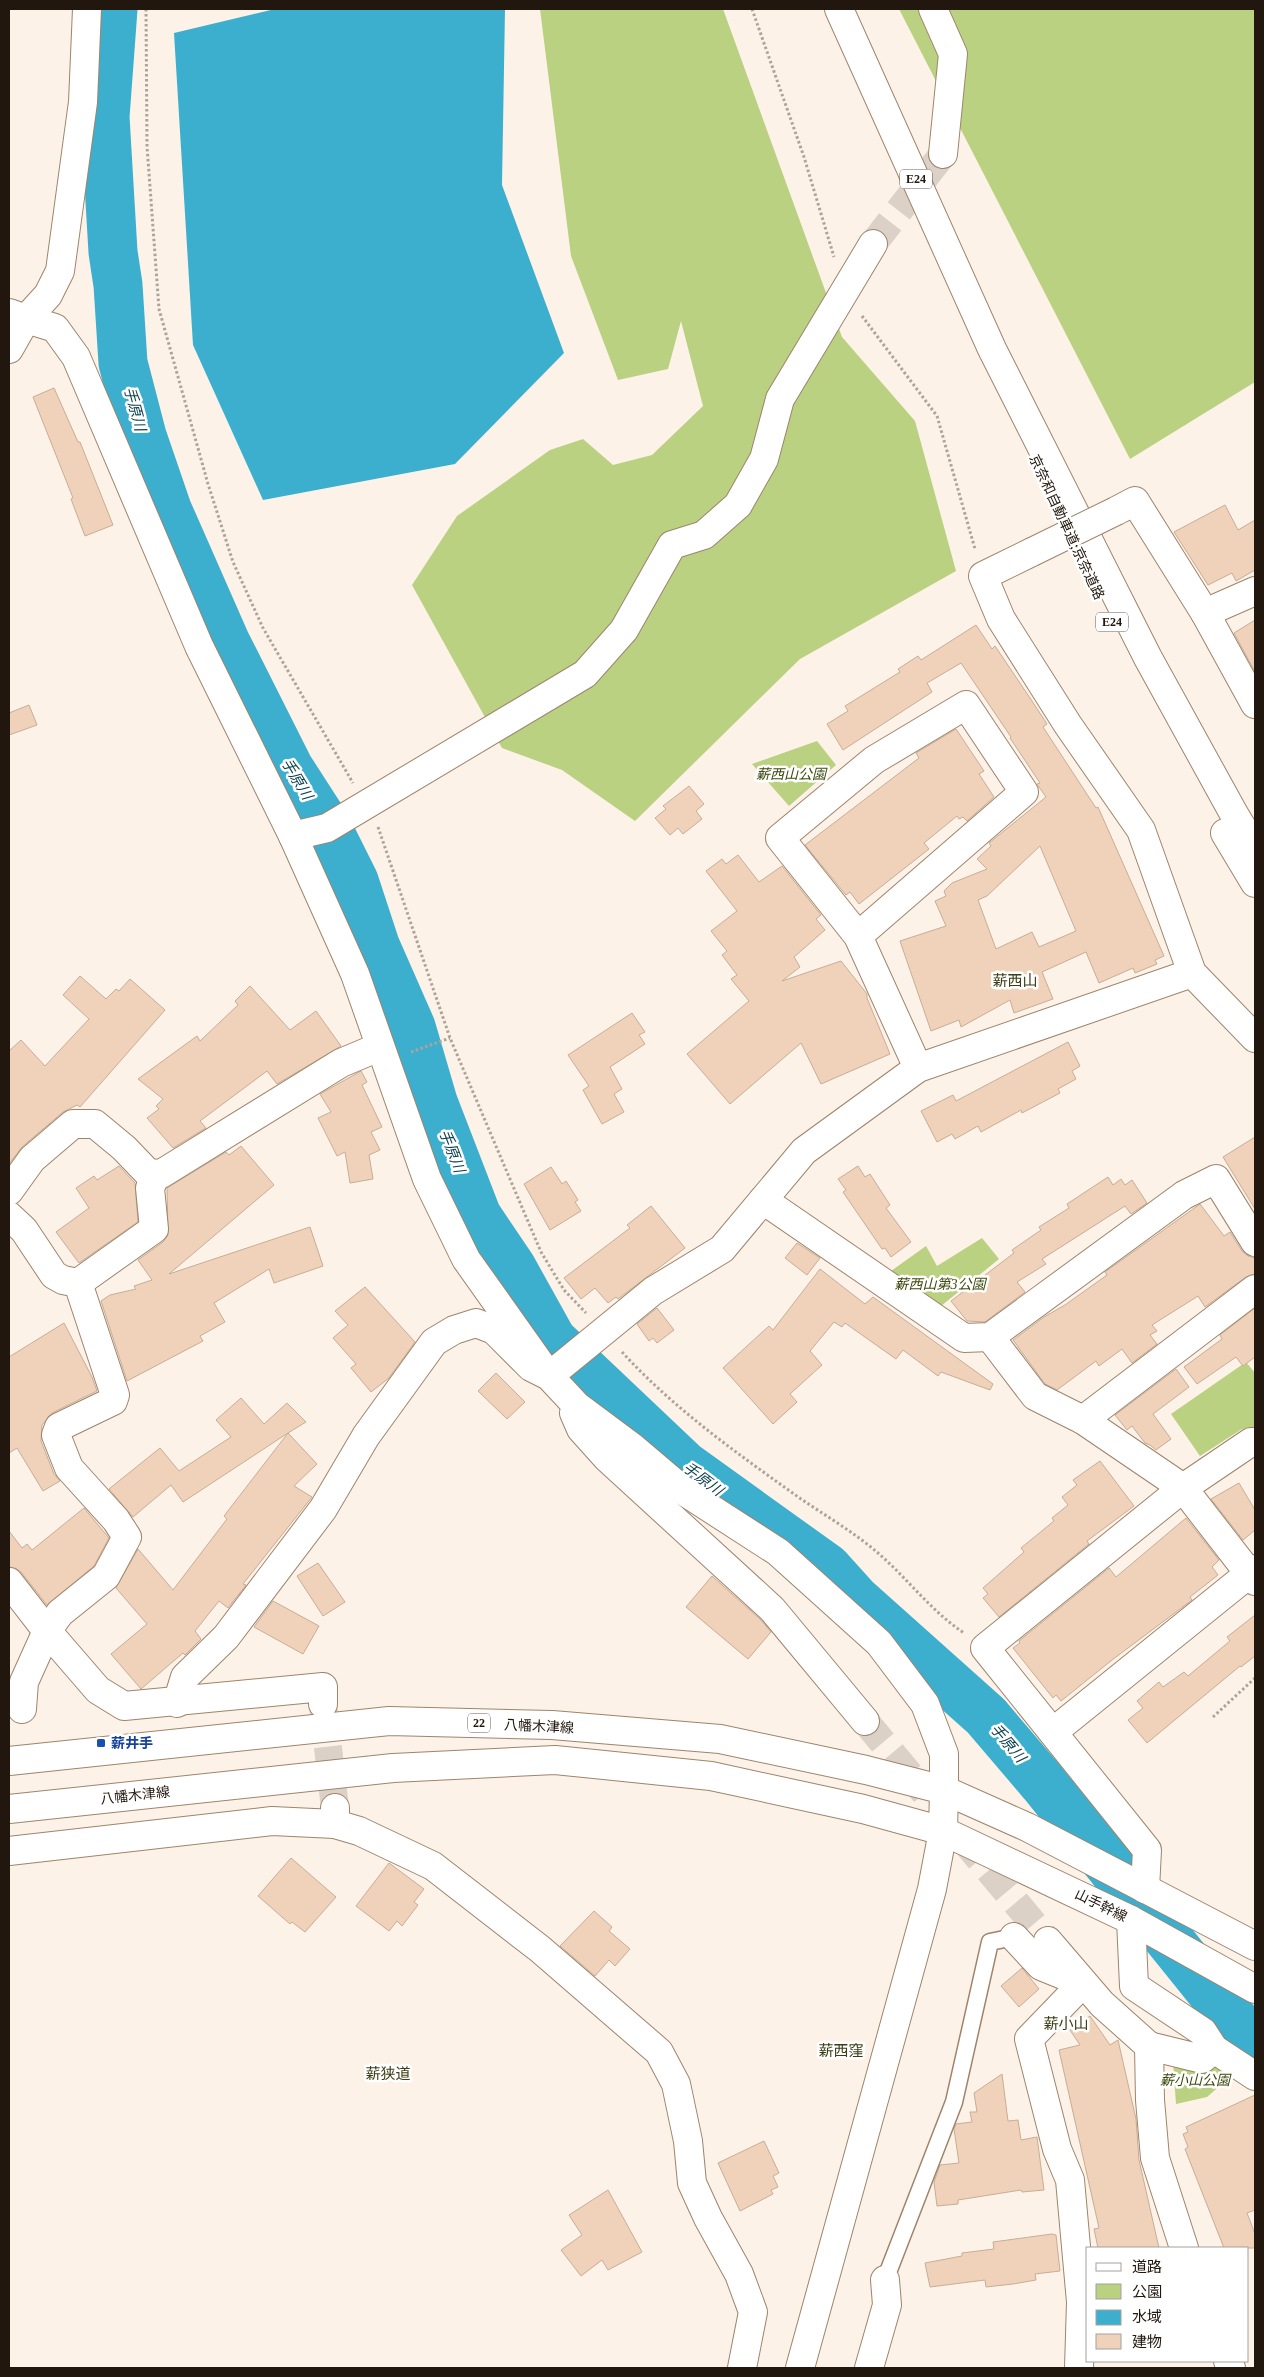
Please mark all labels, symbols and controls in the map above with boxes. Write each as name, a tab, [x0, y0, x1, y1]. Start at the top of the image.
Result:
road number: E24	[900, 170, 932, 188]
water label: 手原川	[121, 385, 149, 435]
street label: 京奈和自動車道;京奈道路	[1026, 452, 1107, 602]
road number: E24	[1096, 612, 1128, 632]
water label: 手原川	[279, 756, 316, 804]
park label: 薪西山公園	[756, 767, 828, 782]
district label: 薪西山	[992, 973, 1038, 989]
water label: 手原川	[436, 1127, 468, 1177]
park label: 薪西山第3公園	[895, 1277, 987, 1292]
water label: 手原川	[680, 1459, 727, 1500]
road number: 22	[468, 1714, 490, 1732]
street label: 八幡木津線	[504, 1717, 574, 1736]
water label: 手原川	[987, 1721, 1030, 1767]
place label: 薪井手	[111, 1735, 153, 1751]
marker: 薪井手	[95, 1737, 107, 1749]
street label: 八幡木津線	[99, 1784, 171, 1807]
street label: 山手幹線	[1072, 1886, 1129, 1924]
district label: 薪小山	[1043, 2016, 1089, 2032]
district label: 薪西窪	[818, 2043, 864, 2059]
district label: 薪狭道	[365, 2066, 411, 2082]
park label: 薪小山公園	[1160, 2073, 1232, 2088]
legend	[1086, 2247, 1249, 2362]
text: 道路	[1132, 2259, 1162, 2275]
text: 公園	[1132, 2284, 1162, 2300]
text: 水域	[1132, 2309, 1162, 2325]
text: 建物	[1132, 2334, 1162, 2350]

